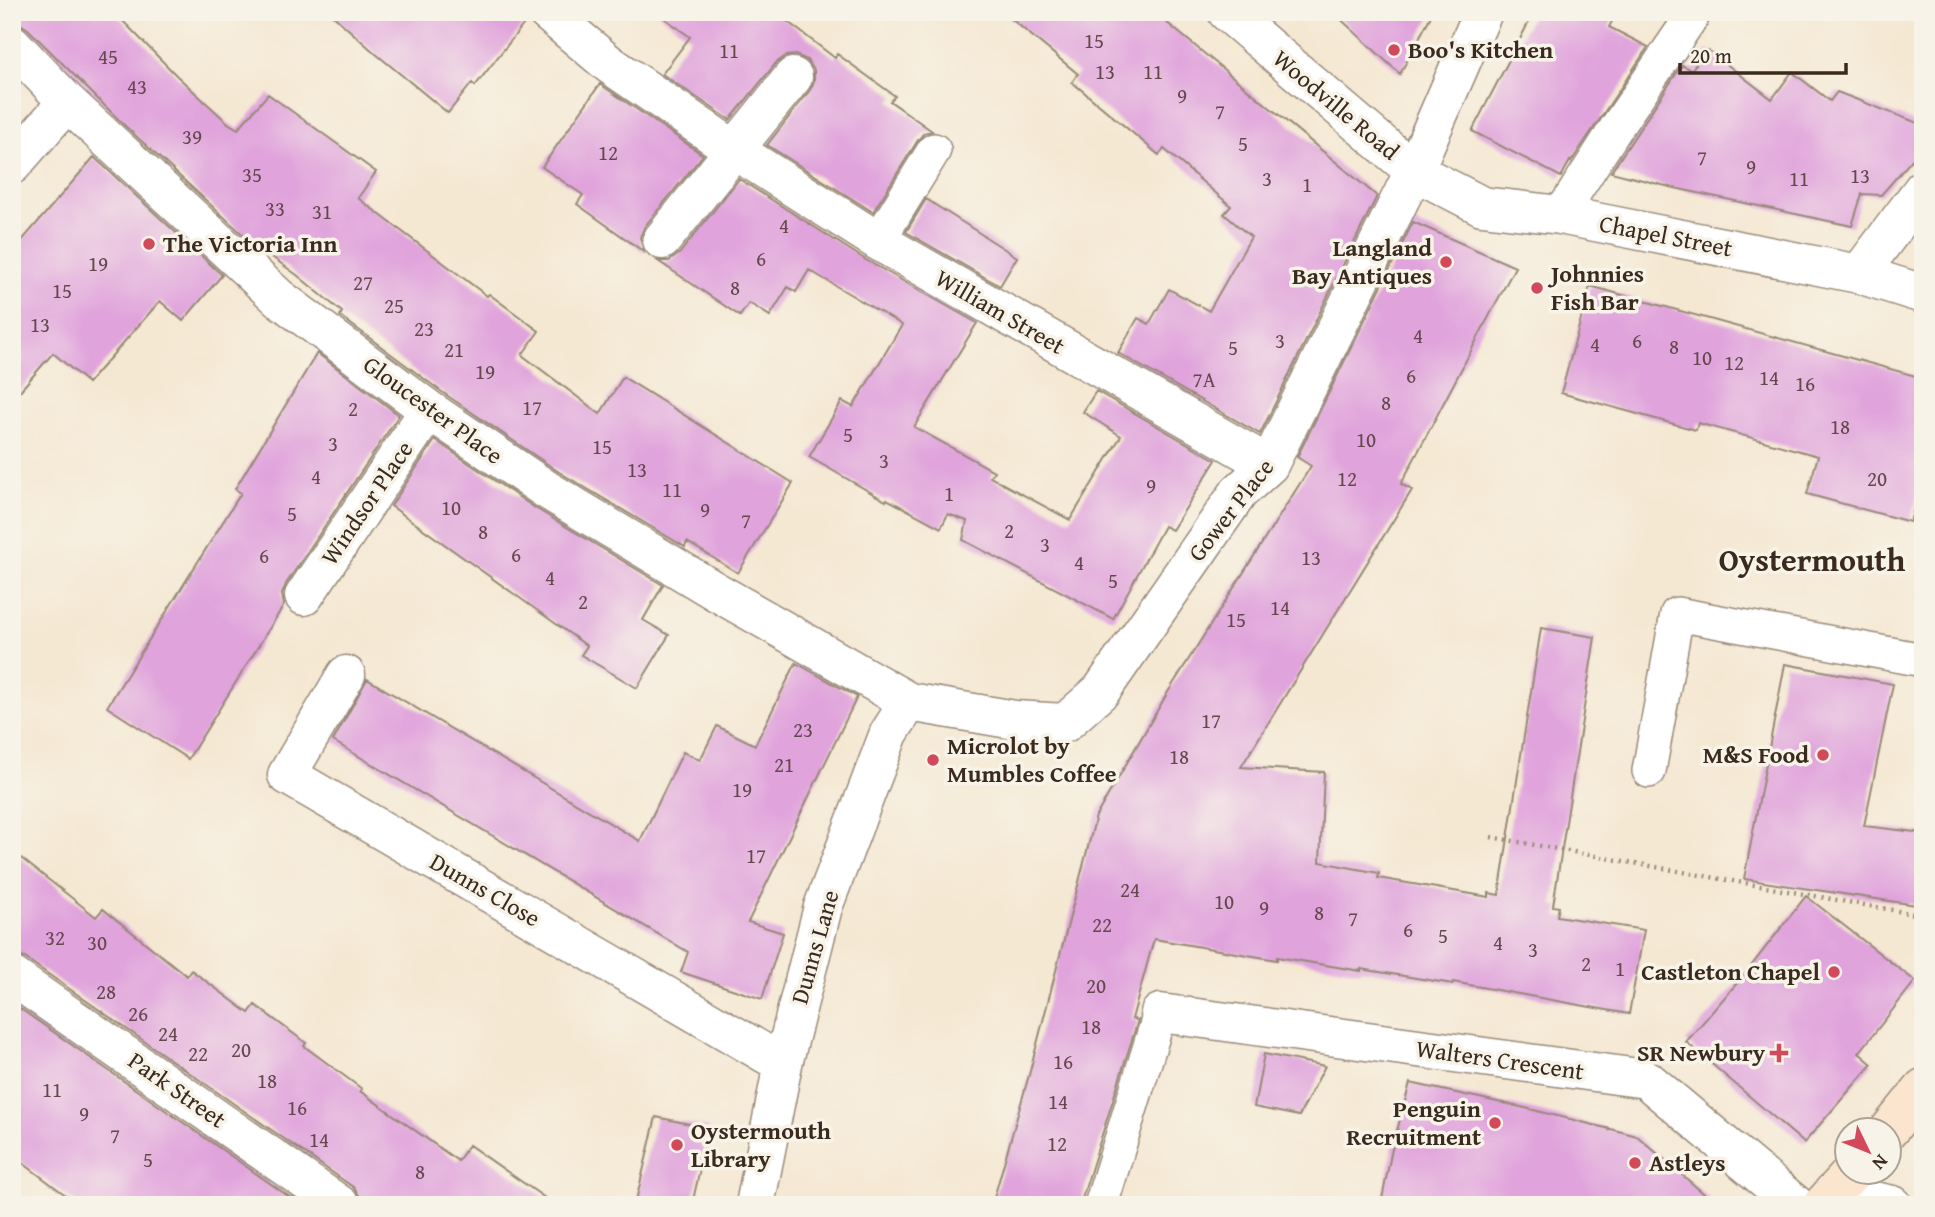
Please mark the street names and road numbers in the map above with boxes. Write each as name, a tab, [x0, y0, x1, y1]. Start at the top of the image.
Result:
street label: Woodville Road	[1265, 41, 1407, 168]
street label: Chapel Street	[1597, 205, 1736, 266]
street label: William Street	[929, 260, 1072, 363]
street label: Gloucester Place	[356, 347, 510, 472]
street label: Windsor Place	[312, 434, 421, 572]
street label: Gower Place	[1179, 451, 1282, 569]
street label: Dunns Close	[424, 844, 547, 935]
street label: Dunns Lane	[782, 886, 847, 1008]
street label: Walters Crescent	[1414, 1030, 1587, 1089]
street label: Park Street	[121, 1043, 234, 1136]

